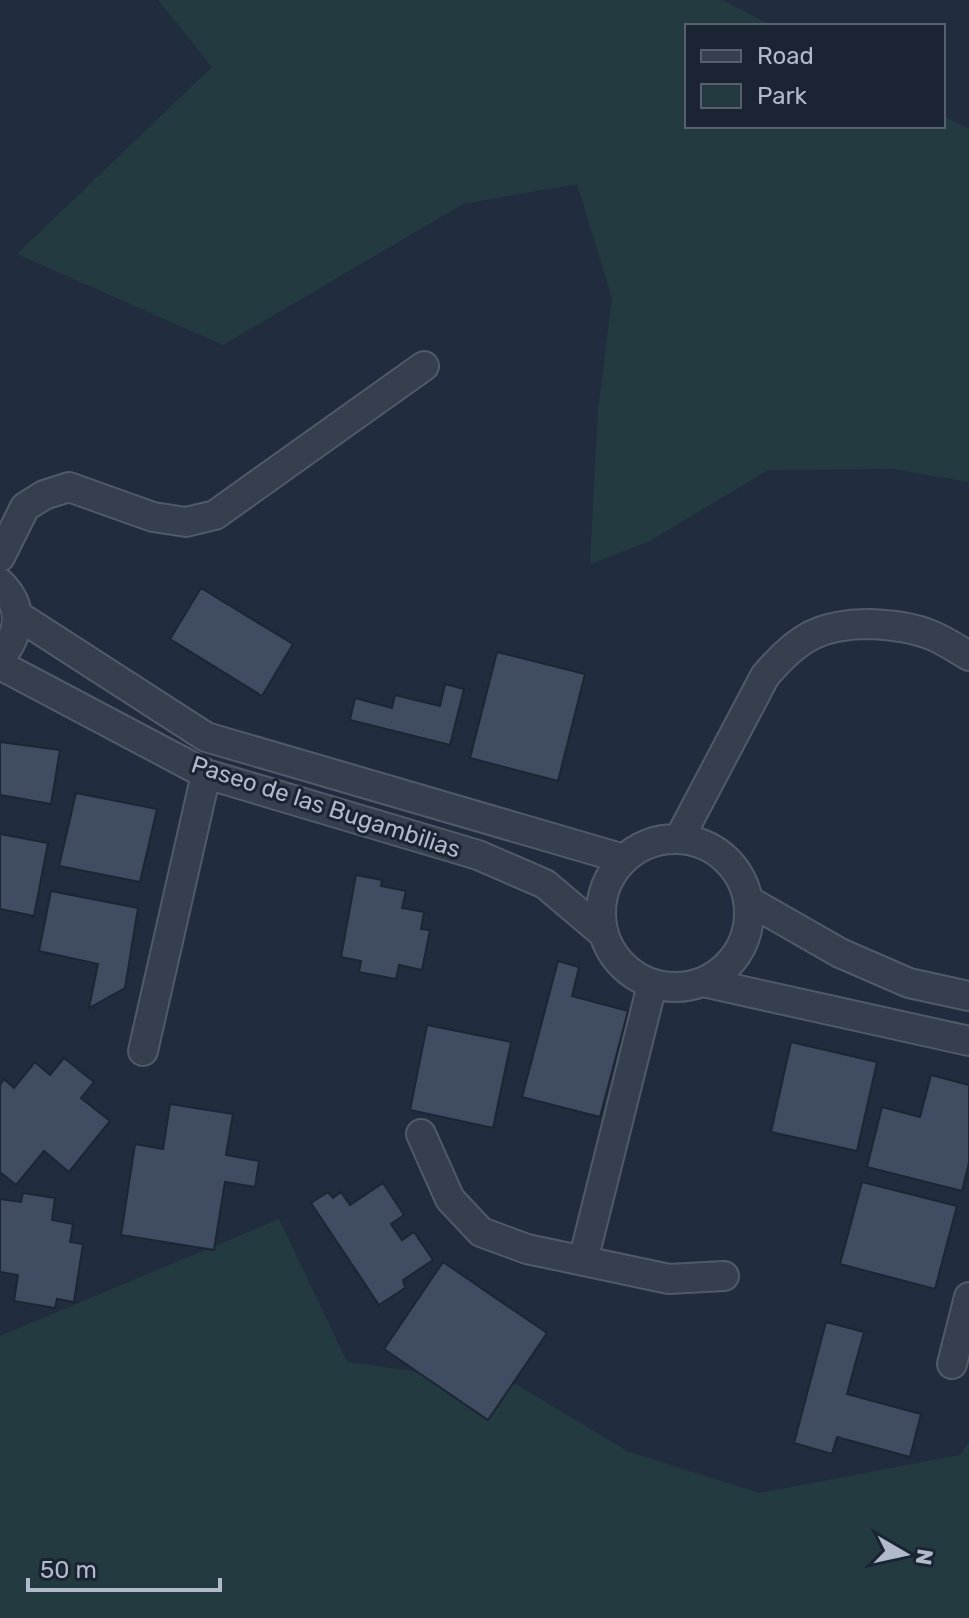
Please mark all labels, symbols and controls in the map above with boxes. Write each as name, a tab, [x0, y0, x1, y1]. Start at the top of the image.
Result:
legend	[685, 24, 945, 128]
text: Road	[757, 42, 814, 70]
text: Park	[757, 82, 808, 110]
street label: Paseo de las Bugambilias	[188, 750, 464, 864]
north arrow	[865, 1514, 945, 1594]
scale bar	[28, 1542, 220, 1592]
text: N	[910, 1547, 939, 1567]
text: 50 m	[40, 1556, 97, 1584]

